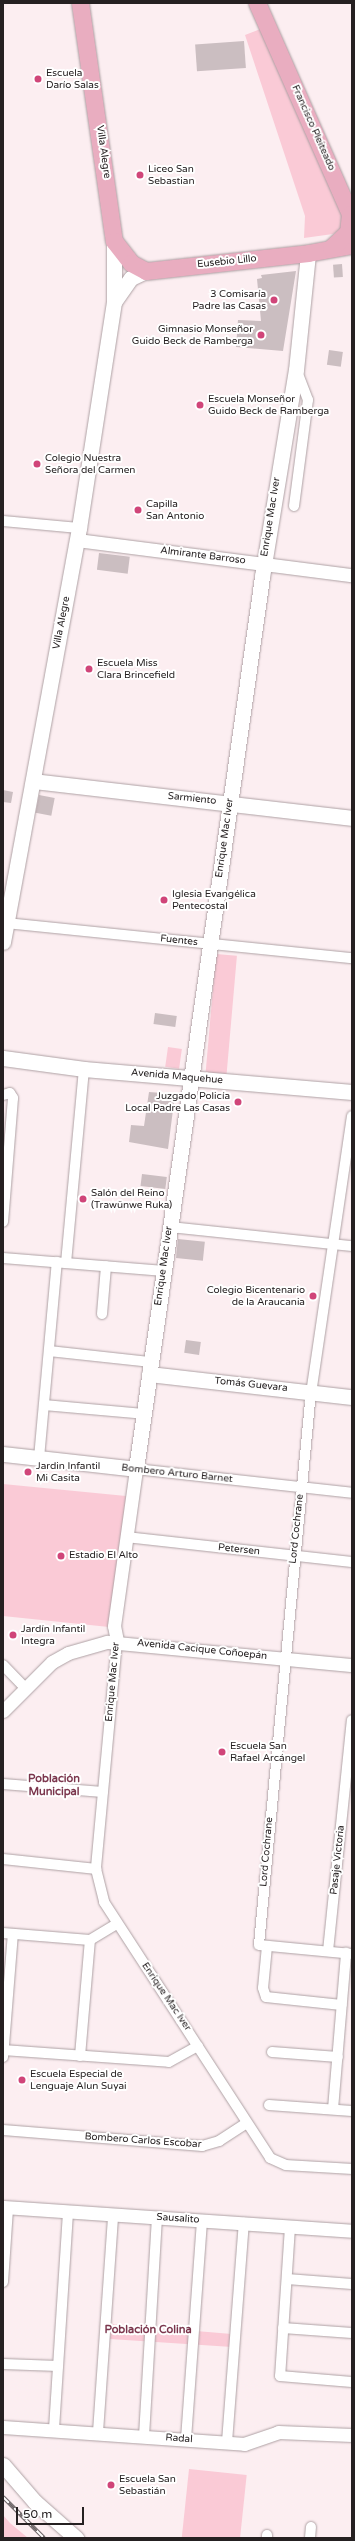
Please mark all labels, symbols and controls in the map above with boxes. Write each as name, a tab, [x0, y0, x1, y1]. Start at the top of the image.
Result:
place label: Escuela Darío Salas	[46, 67, 99, 90]
marker: Escuela Darío Salas	[33, 74, 43, 84]
street label: Francisco Pleiteado	[289, 83, 337, 173]
street label: Villa Alegre	[93, 125, 113, 179]
place label: Liceo San Sebastian	[148, 163, 195, 186]
marker: Liceo San Sebastian	[135, 170, 145, 180]
street label: Eusebio Lillo	[197, 253, 257, 271]
place label: 3 Comisaría Padre las Casas	[192, 288, 266, 312]
marker: 3 Comisaría Padre las Casas	[269, 295, 279, 305]
place label: Gimnasio Monseñor Guido Beck de Ramberga	[132, 323, 253, 346]
marker: Gimnasio Monseñor Guido Beck de Ramberga	[256, 330, 266, 340]
place label: Escuela Monseñor Guido Beck de Ramberga	[208, 393, 329, 416]
marker: Escuela Monseñor Guido Beck de Ramberga	[195, 400, 205, 410]
place label: Colegio Nuestra Señora del Carmen	[45, 452, 135, 476]
marker: Colegio Nuestra Señora del Carmen	[32, 459, 42, 469]
street label: Enrique Mac Iver	[259, 477, 283, 557]
place label: Capilla San Antonio	[146, 498, 204, 522]
marker: Capilla San Antonio	[133, 505, 143, 515]
street label: Almirante Barroso	[160, 545, 246, 567]
street label: Villa Alegre	[51, 595, 73, 651]
place label: Escuela Miss Clara Brincefield	[97, 657, 175, 680]
marker: Escuela Miss Clara Brincefield	[84, 664, 94, 674]
street label: Sarmiento	[167, 790, 217, 808]
street label: Enrique Mac Iver	[213, 798, 237, 878]
place label: Iglesia Evangélica Pentecostal	[172, 888, 256, 912]
marker: Iglesia Evangélica Pentecostal	[159, 895, 169, 905]
street label: Fuentes	[160, 933, 198, 949]
street label: Avenida Maquehue	[131, 1067, 223, 1087]
place label: Juzgado Policía Local Padre Las Casas	[125, 1090, 230, 1114]
marker: Juzgado Policía Local Padre Las Casas	[233, 1097, 243, 1107]
place label: Salón del Reino (Trawünwe Ruka)	[91, 1187, 172, 1210]
marker: Salón del Reino (Trawünwe Ruka)	[78, 1194, 88, 1204]
street label: Enrique Mac Iver	[152, 1226, 176, 1306]
place label: Colegio Bicentenario de la Araucania	[207, 1284, 305, 1308]
marker: Colegio Bicentenario de la Araucania	[308, 1291, 318, 1301]
street label: Tomás Guevara	[214, 1375, 288, 1395]
place label: Jardin Infantil Mi Casita	[36, 1460, 100, 1484]
street label: Bombero Arturo Barnet	[121, 1462, 233, 1486]
marker: Jardin Infantil Mi Casita	[23, 1467, 33, 1477]
street label: Lord Cochrane	[287, 1494, 307, 1564]
street label: Petersen	[217, 1542, 261, 1558]
place label: Estadio El Alto	[69, 1550, 138, 1562]
marker: Estadio El Alto	[56, 1551, 66, 1561]
place label: Jardín Infantil Integra	[21, 1623, 85, 1646]
marker: Jardín Infantil Integra	[8, 1630, 18, 1640]
street label: Avenida Cacique Coñoepán	[136, 1637, 268, 1663]
street label: Enrique Mac Iver	[104, 1642, 122, 1722]
place label: Escuela San Rafael Arcángel	[230, 1740, 305, 1764]
marker: Escuela San Rafael Arcángel	[217, 1747, 227, 1757]
district label: Población Municipal	[28, 1773, 80, 1799]
street label: Lord Cochrane	[258, 1817, 276, 1887]
street label: Pasaje Victoria	[328, 1825, 348, 1895]
street label: Enrique Mac Iver	[139, 1960, 193, 2034]
place label: Escuela Especial de Lenguaje Alun Suyai	[30, 2068, 127, 2092]
marker: Escuela Especial de Lenguaje Alun Suyai	[17, 2075, 27, 2085]
street label: Bombero Carlos Escobar	[84, 2131, 202, 2151]
street label: Sausalito	[156, 2212, 200, 2226]
district label: Población Colina	[104, 2323, 192, 2337]
street label: Radal	[165, 2432, 193, 2446]
place label: Escuela San Sebastián	[119, 2473, 176, 2496]
marker: Escuela San Sebastián	[106, 2480, 116, 2490]
scale bar	[18, 2499, 86, 2525]
text: 50 m	[23, 2507, 52, 2521]

